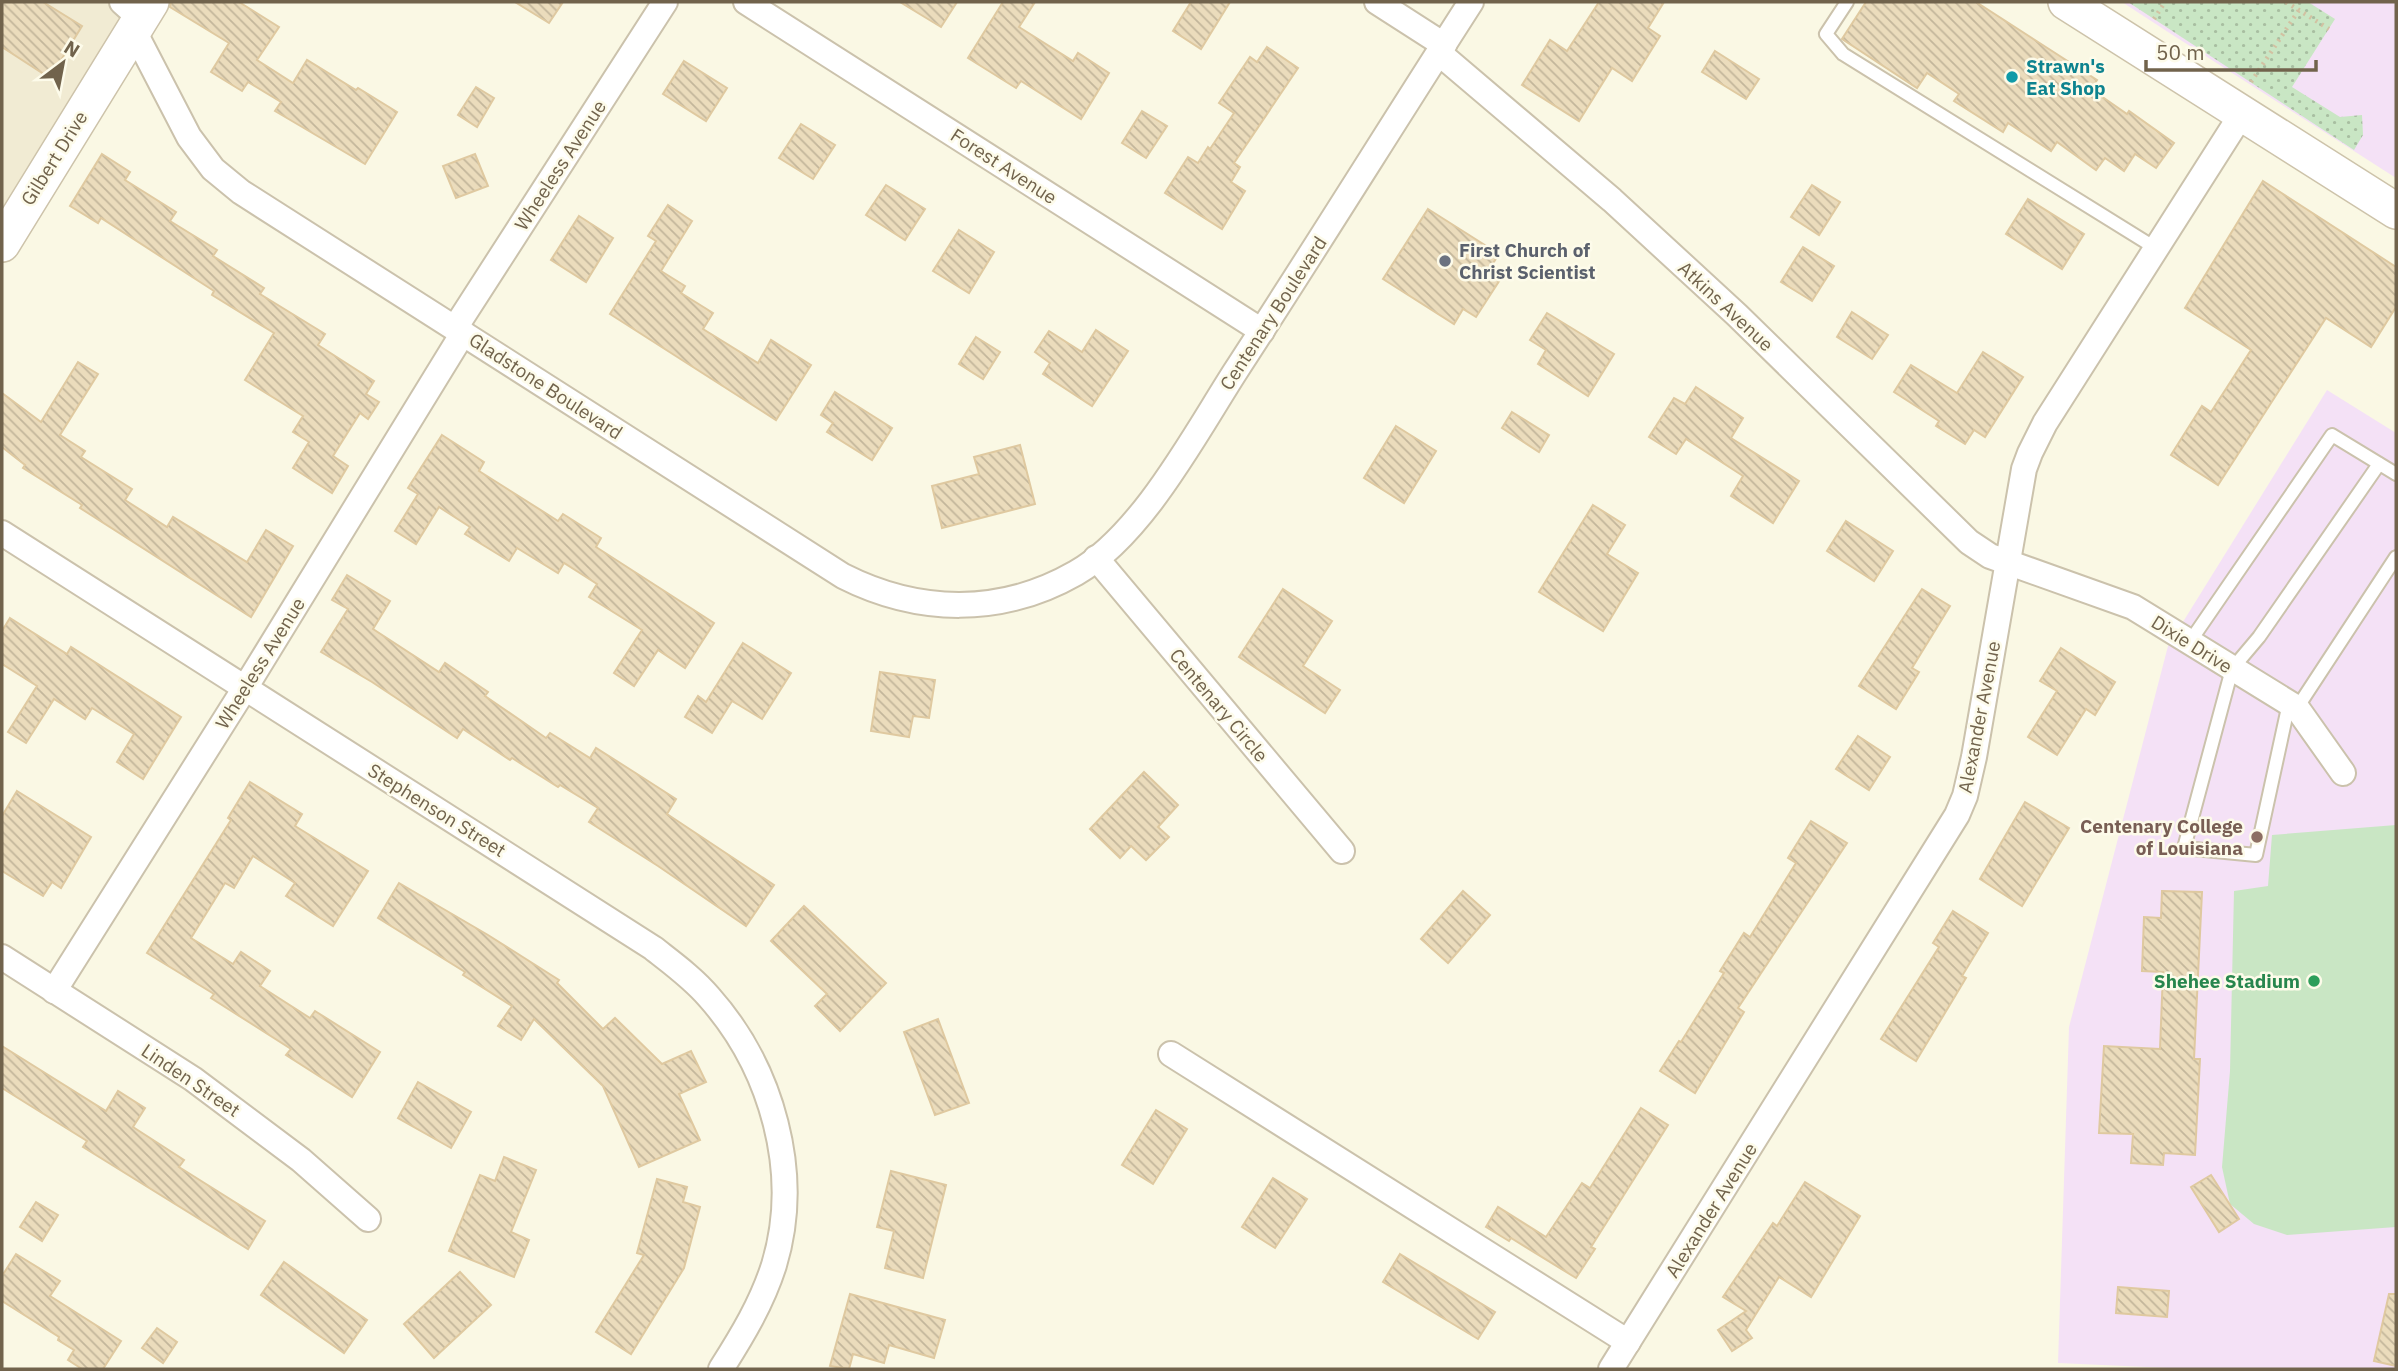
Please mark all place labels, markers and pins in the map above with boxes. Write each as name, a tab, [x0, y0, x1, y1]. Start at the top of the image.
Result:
place label: Strawn's Eat Shop	[2026, 54, 2105, 100]
marker: Strawn's Eat Shop	[2004, 69, 2020, 85]
place label: First Church of Christ Scientist	[1459, 238, 1596, 284]
marker: First Church of Christ Scientist	[1437, 253, 1453, 269]
place label: Centenary College of Louisiana	[2080, 814, 2243, 860]
marker: Centenary College of Louisiana	[2249, 829, 2265, 845]
place label: Shehee Stadium	[2154, 969, 2300, 993]
marker: Shehee Stadium	[2306, 973, 2322, 989]

